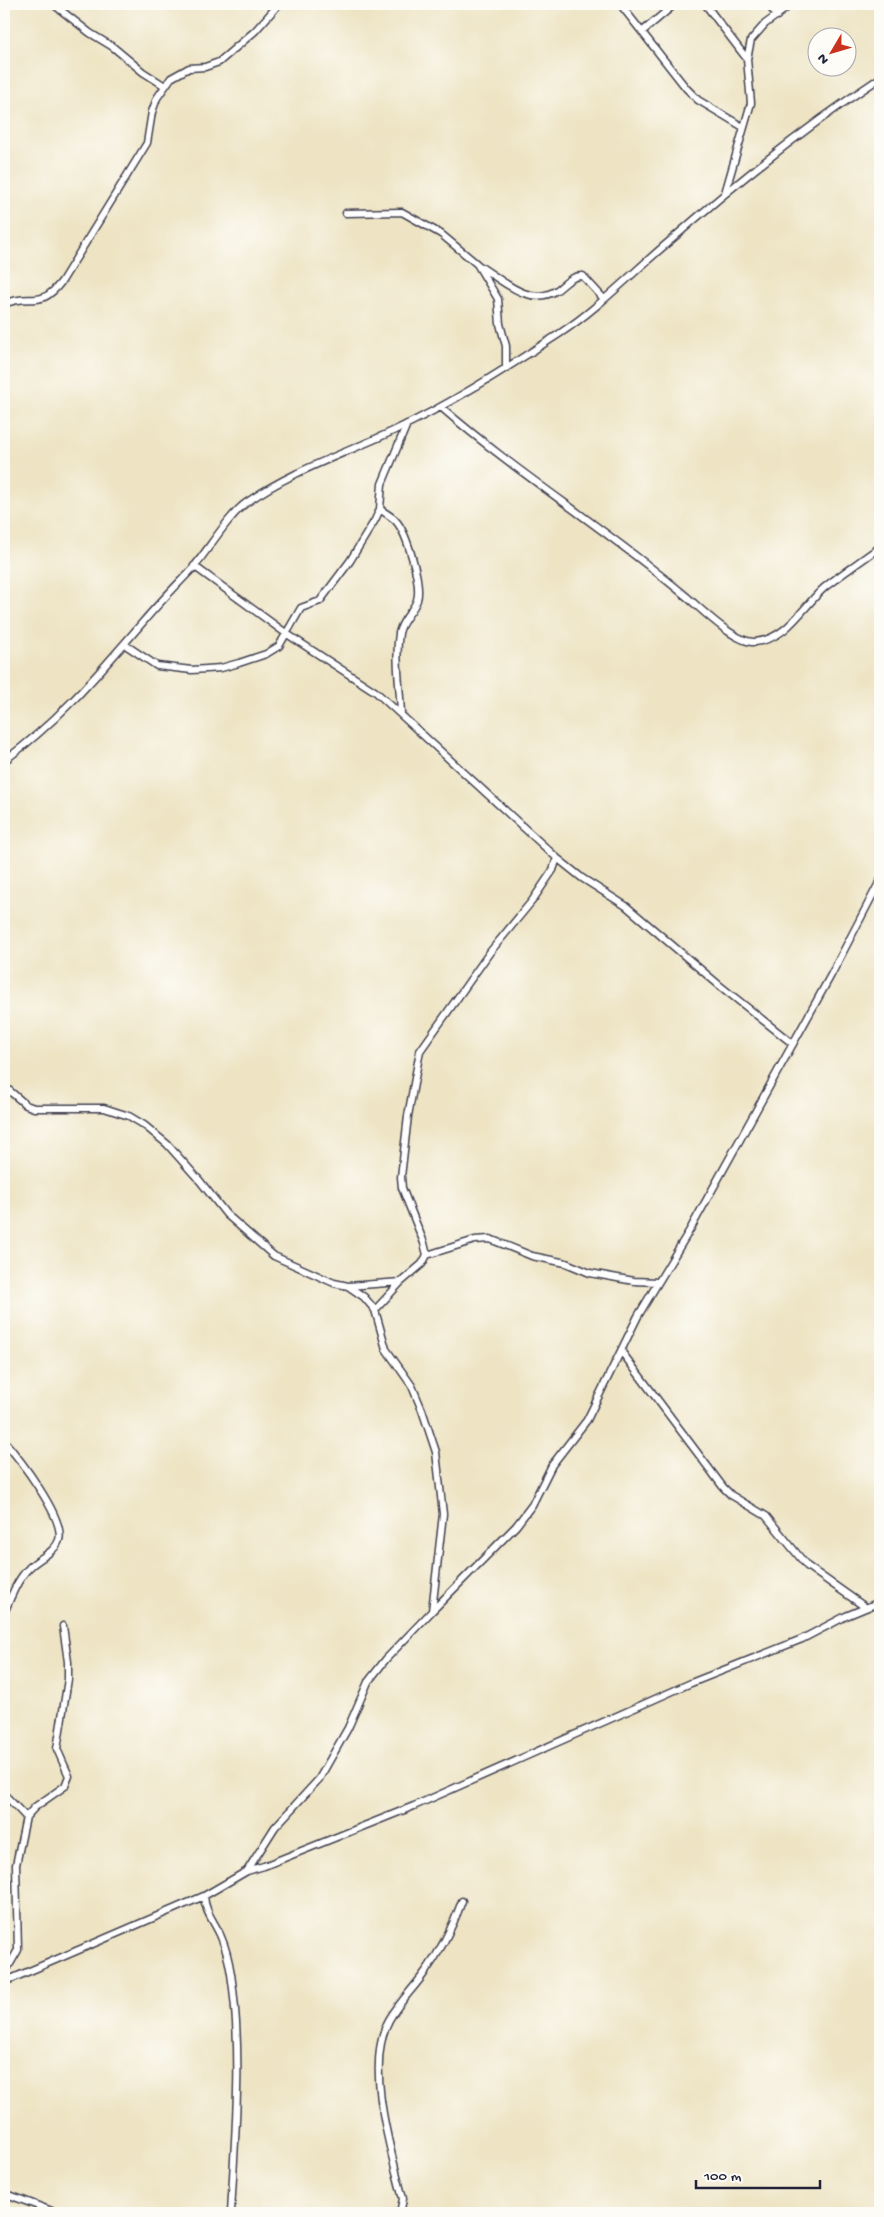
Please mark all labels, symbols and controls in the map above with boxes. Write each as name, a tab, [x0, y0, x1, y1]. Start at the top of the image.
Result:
north arrow	[806, 28, 856, 78]
text: N	[814, 50, 833, 67]
scale bar	[696, 2157, 820, 2189]
text: 100 m	[703, 2168, 742, 2186]

